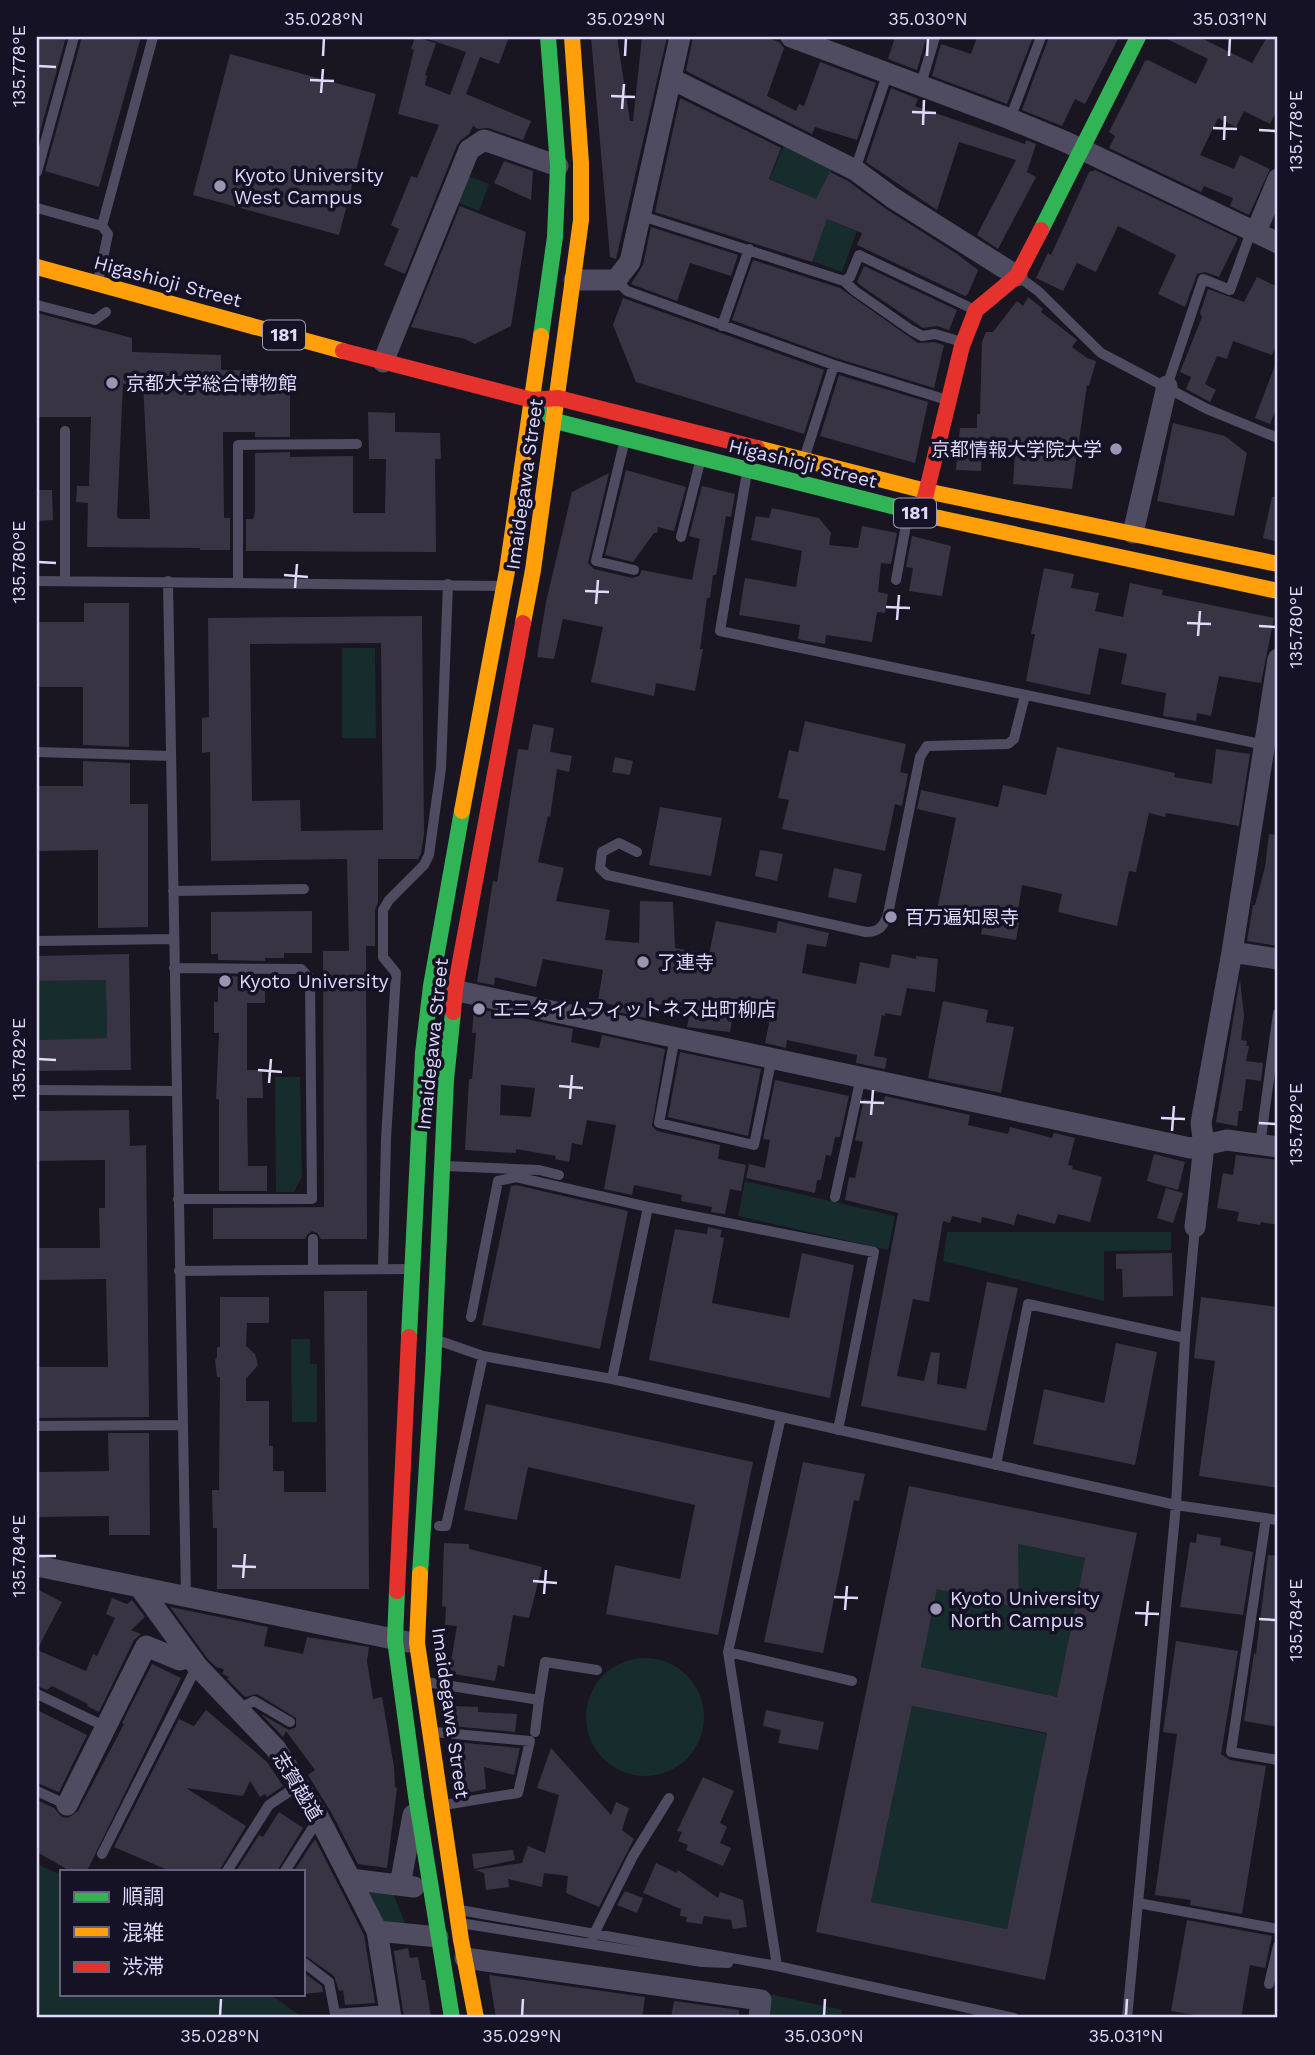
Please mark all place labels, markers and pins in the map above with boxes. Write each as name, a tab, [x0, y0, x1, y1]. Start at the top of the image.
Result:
place label: Kyoto University West Campus	[234, 164, 384, 209]
marker: Kyoto University West Campus	[212, 178, 228, 194]
place label: 京都大学総合博物館	[126, 372, 297, 395]
marker: 京都大学総合博物館	[104, 375, 120, 391]
place label: 京都情報大学院大学	[931, 438, 1102, 461]
marker: 京都情報大学院大学	[1108, 441, 1124, 457]
place label: 百万遍知恩寺	[905, 906, 1019, 929]
marker: 百万遍知恩寺	[883, 909, 899, 925]
place label: 了連寺	[657, 951, 714, 974]
marker: 了連寺	[635, 954, 651, 970]
place label: Kyoto University	[239, 970, 389, 993]
marker: Kyoto University	[217, 973, 233, 989]
place label: エニタイムフィットネス出町柳店	[493, 998, 776, 1021]
marker: エニタイムフィットネス出町柳店	[471, 1001, 487, 1017]
place label: Kyoto University North Campus	[950, 1587, 1100, 1632]
marker: Kyoto University North Campus	[928, 1601, 944, 1617]

